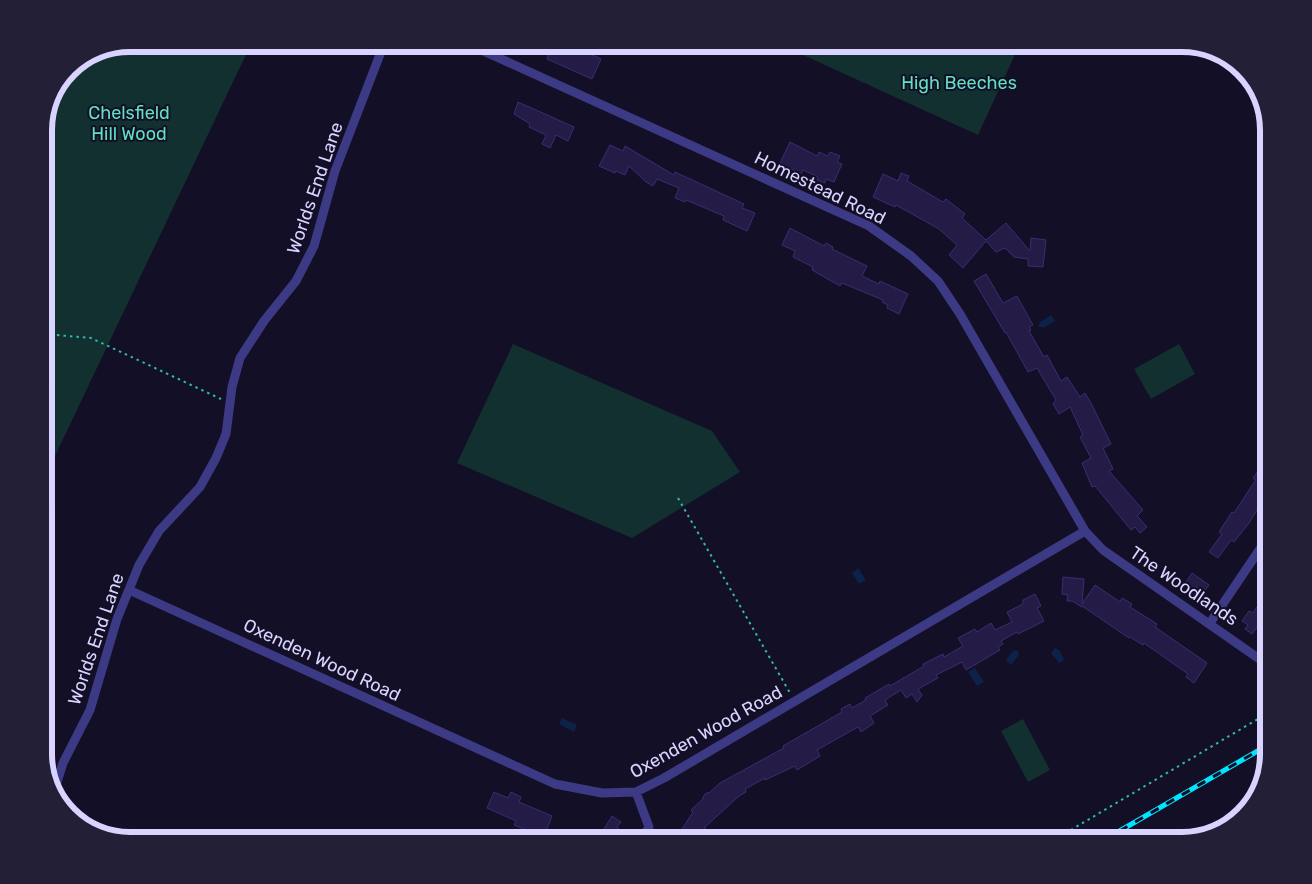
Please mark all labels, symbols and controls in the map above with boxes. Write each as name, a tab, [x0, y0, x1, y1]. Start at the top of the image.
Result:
park label: High Beeches	[901, 72, 1017, 94]
park label: Chelsfield Hill Wood	[88, 102, 170, 145]
street label: Worlds End Lane	[282, 119, 348, 257]
street label: Homestead Road	[751, 147, 889, 229]
street label: The Woodlands	[1126, 542, 1242, 630]
street label: Worlds End Lane	[63, 570, 129, 708]
street label: Oxenden Wood Road	[240, 614, 404, 706]
street label: Oxenden Wood Road	[626, 681, 786, 783]

